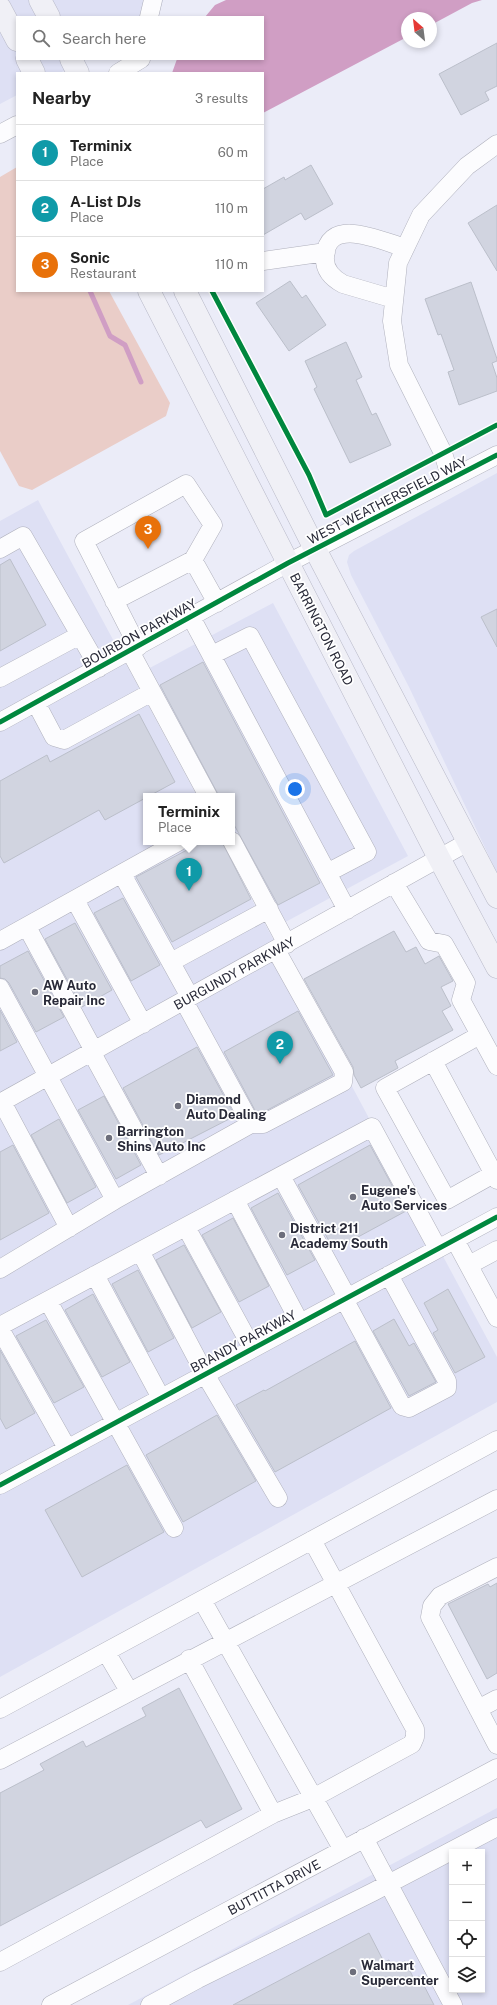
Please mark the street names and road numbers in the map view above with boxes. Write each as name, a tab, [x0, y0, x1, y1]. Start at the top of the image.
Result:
street label: WEST WEATHERSFIELD WAY	[305, 454, 470, 547]
street label: BARRINGTON ROAD	[287, 571, 356, 688]
street label: BOURBON PARKWAY	[79, 596, 199, 671]
street label: BURGUNDY PARKWAY	[171, 934, 297, 1013]
street label: BRANDY PARKWAY	[188, 1307, 299, 1376]
street label: BUTTITTA DRIVE	[225, 1857, 323, 1918]

